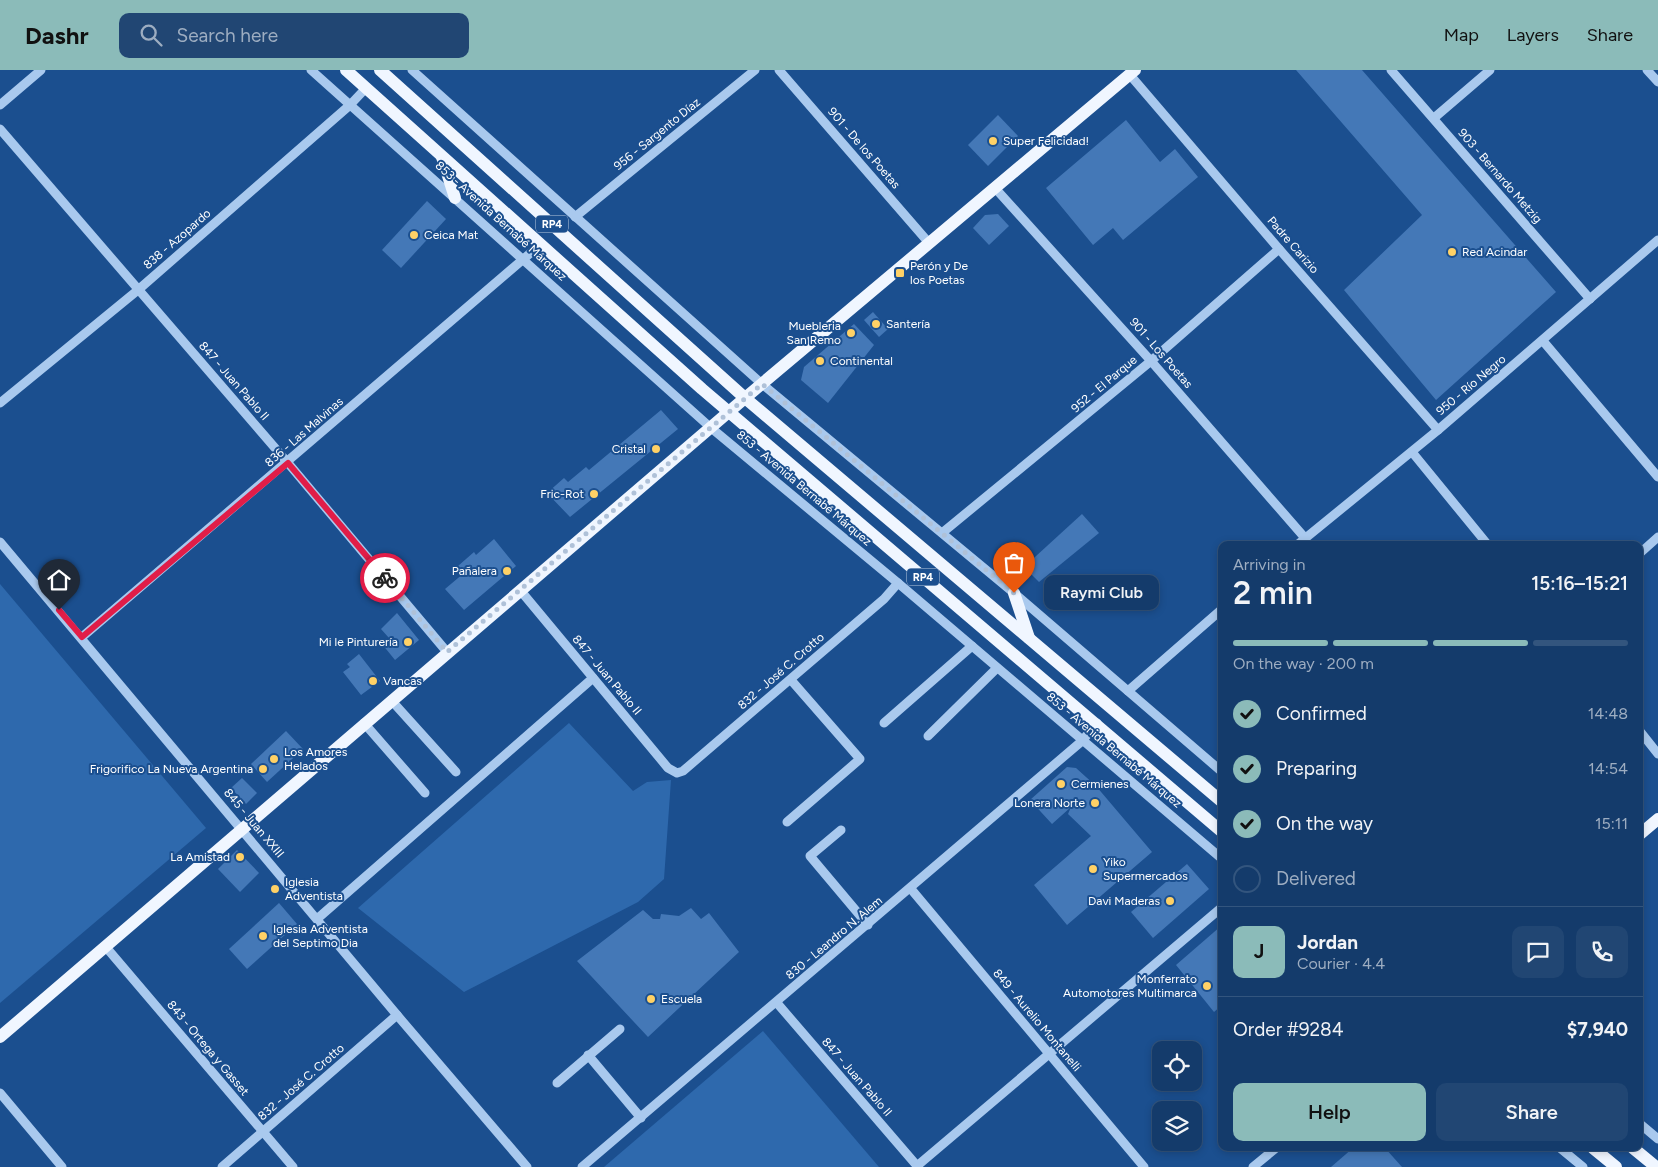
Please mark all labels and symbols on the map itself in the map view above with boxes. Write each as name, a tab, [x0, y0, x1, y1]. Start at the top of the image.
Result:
street label: 956 - Sargento Díaz	[611, 95, 703, 173]
street label: 901 - De los Poetas	[825, 105, 903, 192]
street label: 903 - Bernardo Metzig	[1455, 126, 1545, 226]
place label: Super Felicidad!	[1003, 134, 1089, 148]
marker: Super Felicidad!	[987, 135, 999, 147]
street label: 853 - Avenida Bernabé Márquez	[433, 158, 570, 284]
street label: 838 - Azopardo	[141, 206, 213, 272]
street label: Padre Carizio	[1264, 214, 1322, 276]
road number: RP4	[536, 216, 568, 232]
place label: Ceica Mat	[424, 228, 479, 242]
marker: Ceica Mat	[408, 229, 420, 241]
place label: Red Acindar	[1462, 245, 1527, 259]
marker: Red Acindar	[1446, 246, 1458, 258]
place label: Perón y De los Poetas	[910, 259, 969, 287]
marker: Perón y De los Poetas	[894, 267, 906, 279]
street label: 901 - Los Poetas	[1127, 315, 1196, 391]
place label: Santería	[886, 317, 930, 331]
marker: Santería	[870, 318, 882, 330]
place label: Muebleria San Remo	[787, 319, 841, 347]
marker: Muebleria San Remo	[845, 327, 857, 339]
street label: 847 - Juan Pablo II	[196, 339, 272, 423]
street label: 952 - El Parque	[1068, 352, 1140, 415]
street label: 950 - Río Negro	[1433, 352, 1509, 418]
place label: Continental	[830, 354, 893, 368]
marker: Continental	[814, 355, 826, 367]
street label: 836 - Las Malvinas	[262, 394, 346, 470]
street label: 853 - Avenida Bernabé Márquez	[734, 427, 874, 549]
place label: Cristal	[612, 442, 646, 456]
marker: Cristal	[650, 443, 662, 455]
place label: Fric-Rot	[540, 487, 584, 501]
marker: Fric-Rot	[588, 488, 600, 500]
pin	[993, 542, 1035, 593]
courier	[360, 553, 410, 603]
pin	[38, 559, 80, 610]
place label: Pañalera	[452, 564, 497, 578]
marker: Pañalera	[501, 565, 513, 577]
road number: RP4	[907, 568, 939, 586]
callout: Raymi Club	[1044, 576, 1159, 610]
street label: 832 - José C. Crotto	[735, 630, 827, 712]
street label: 847 - Juan Pablo II	[570, 632, 644, 718]
place label: Mi le Pinturería	[319, 635, 398, 649]
marker: Mi le Pinturería	[402, 636, 414, 648]
place label: Vancas	[383, 674, 422, 688]
marker: Vancas	[367, 675, 379, 687]
street label: 853 - Avenida Bernabé Márquez	[1044, 689, 1184, 811]
place label: Los Amores Helados	[284, 745, 348, 773]
marker: Los Amores Helados	[268, 753, 280, 765]
place label: Frigorifico La Nueva Argentina	[90, 762, 253, 776]
marker: Frigorifico La Nueva Argentina	[257, 763, 269, 775]
place label: Cermienes	[1071, 777, 1129, 791]
marker: Cermienes	[1055, 778, 1067, 790]
street label: 845 - Juan XXIII	[221, 786, 287, 860]
place label: Lonera Norte	[1014, 796, 1085, 810]
marker: Lonera Norte	[1089, 797, 1101, 809]
place label: La Amistad	[170, 850, 230, 864]
marker: La Amistad	[234, 851, 246, 863]
place label: Yiko Supermercados	[1103, 855, 1188, 883]
marker: Yiko Supermercados	[1087, 863, 1099, 875]
place label: Iglesia Adventista	[285, 875, 343, 903]
marker: Iglesia Adventista	[269, 883, 281, 895]
street label: 830 - Leandro N. Alem	[783, 894, 885, 982]
place label: Davi Maderas	[1088, 894, 1160, 908]
marker: Davi Maderas	[1164, 895, 1176, 907]
place label: Iglesia Adventista del Septimo Dia	[273, 922, 368, 950]
marker: Iglesia Adventista del Septimo Dia	[257, 930, 269, 942]
street label: 849 - Aurelio Montanelli	[990, 966, 1084, 1074]
place label: Monferrato Automotores Multimarca	[1063, 972, 1197, 1000]
marker: Monferrato Automotores Multimarca	[1201, 980, 1213, 992]
place label: Escuela	[661, 992, 702, 1006]
marker: Escuela	[645, 993, 657, 1005]
street label: 843 - Ortega y Gasset	[164, 998, 252, 1099]
street label: 847 - Juan Pablo II	[819, 1035, 895, 1119]
street label: 832 - José C. Crotto	[255, 1041, 347, 1123]

